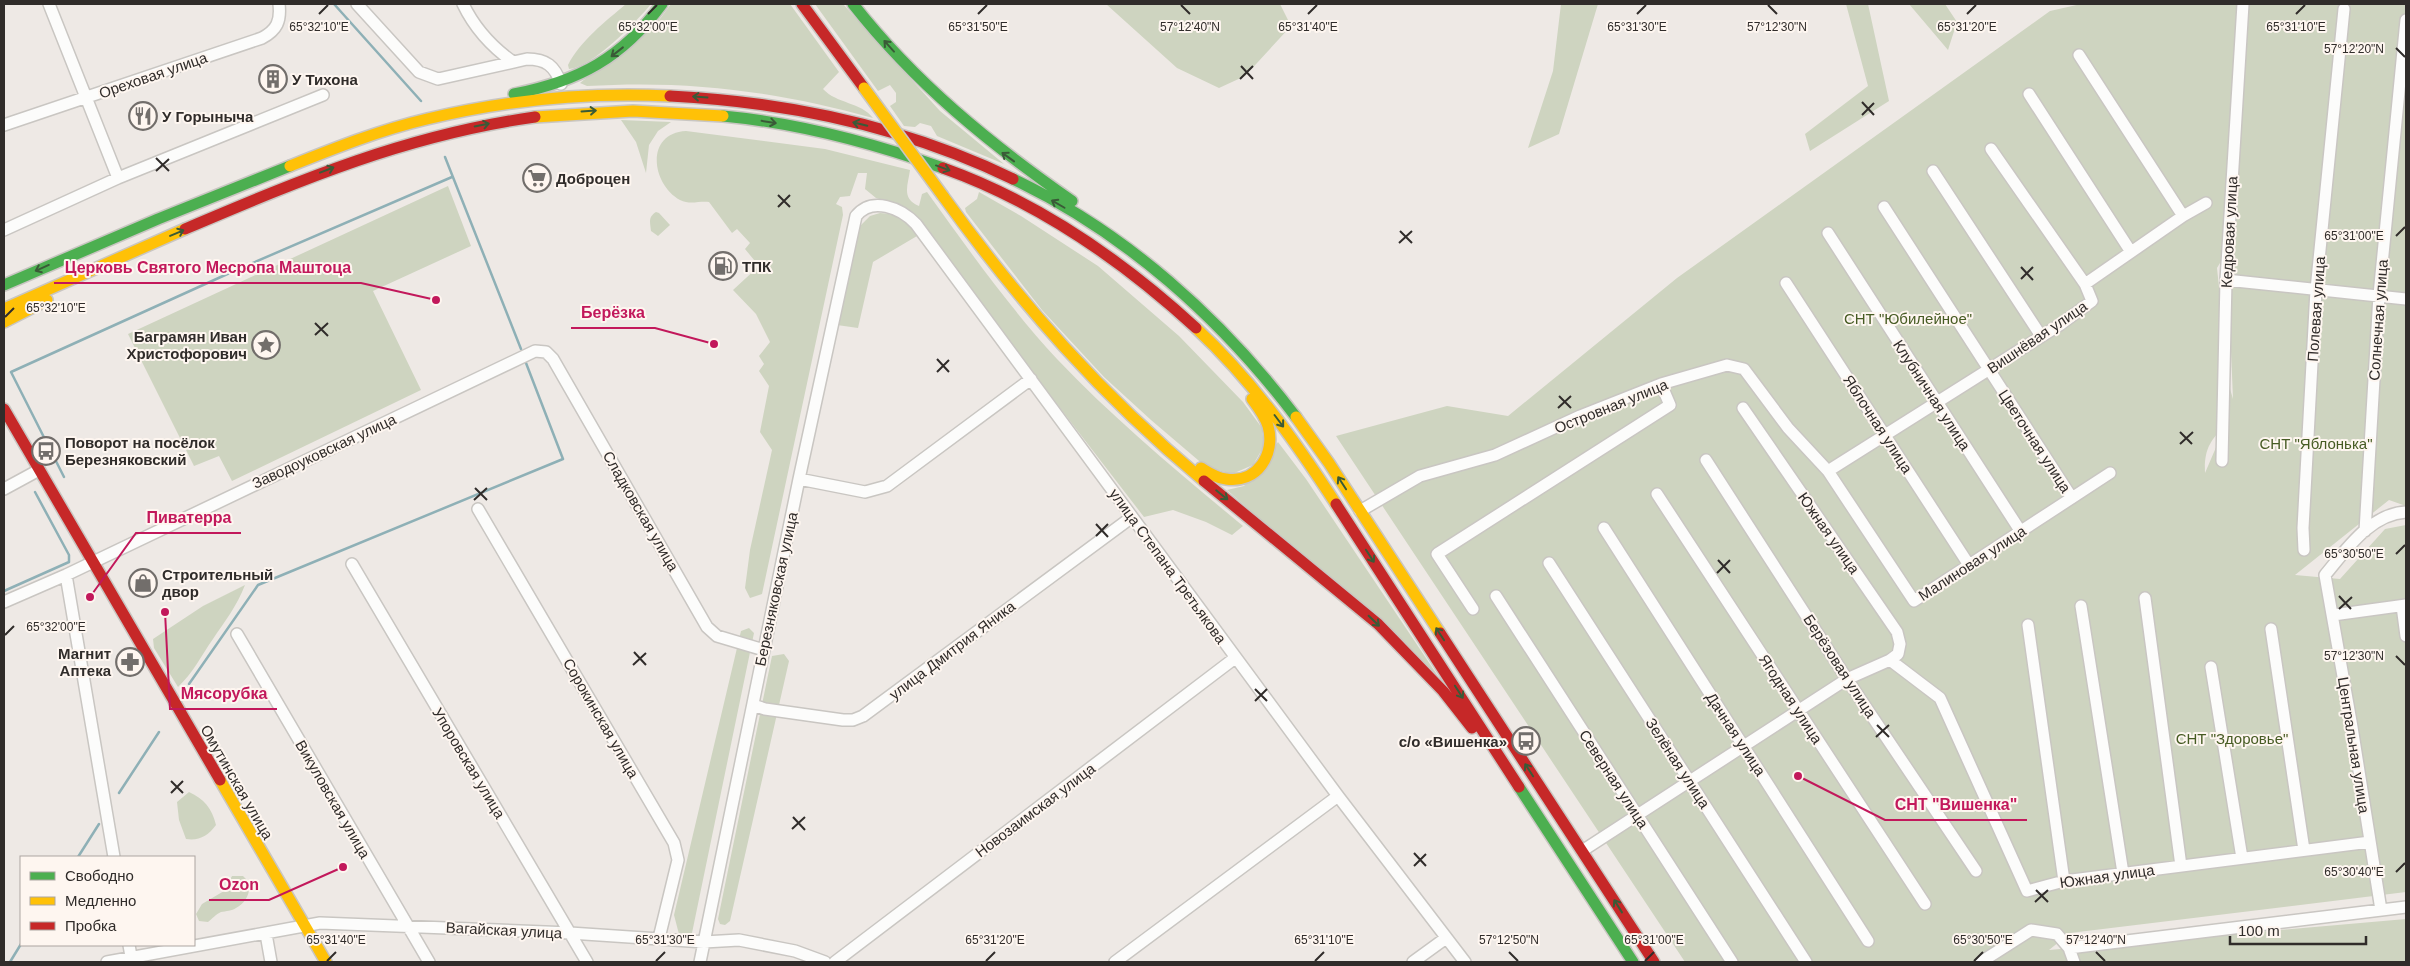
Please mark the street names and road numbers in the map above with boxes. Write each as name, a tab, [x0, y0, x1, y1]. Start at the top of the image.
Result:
street label: Ореховая улица	[97, 48, 210, 101]
street label: Кедровая улица	[2218, 175, 2240, 288]
street label: Полевая улица	[2304, 255, 2328, 362]
street label: Солнечная улица	[2365, 258, 2391, 381]
street label: Вишнёвая улица	[1984, 297, 2091, 377]
street label: Клубничная улица	[1890, 337, 1974, 454]
street label: Яблочная улица	[1840, 372, 1916, 477]
street label: Островная улица	[1552, 375, 1671, 437]
street label: Цветочная улица	[1995, 386, 2075, 496]
street label: Заводоуковская улица	[249, 410, 399, 492]
street label: Сладковская улица	[600, 448, 683, 575]
street label: улица Степана Третьякова	[1106, 485, 1230, 647]
street label: Южная улица	[1795, 489, 1864, 577]
street label: Березняковская улица	[751, 510, 801, 668]
street label: Малиновая улица	[1915, 522, 2029, 604]
street label: улица Дмитрия Яника	[886, 597, 1019, 703]
street label: Берёзовая улица	[1800, 611, 1880, 721]
street label: Ягодная улица	[1756, 651, 1827, 747]
street label: Сорокинская улица	[560, 655, 643, 781]
street label: Центральная улица	[2335, 676, 2373, 815]
street label: Дачная улица	[1703, 689, 1770, 779]
street label: Упоровская улица	[429, 705, 509, 822]
street label: Зелёная улица	[1643, 715, 1714, 812]
street label: Омутинская улица	[197, 722, 277, 843]
street label: Северная улица	[1576, 727, 1652, 832]
street label: Викуловская улица	[292, 737, 374, 862]
street label: Новозаимская улица	[972, 759, 1099, 861]
street label: Южная улица	[2059, 861, 2156, 891]
street label: Вагайская улица	[445, 918, 563, 942]

